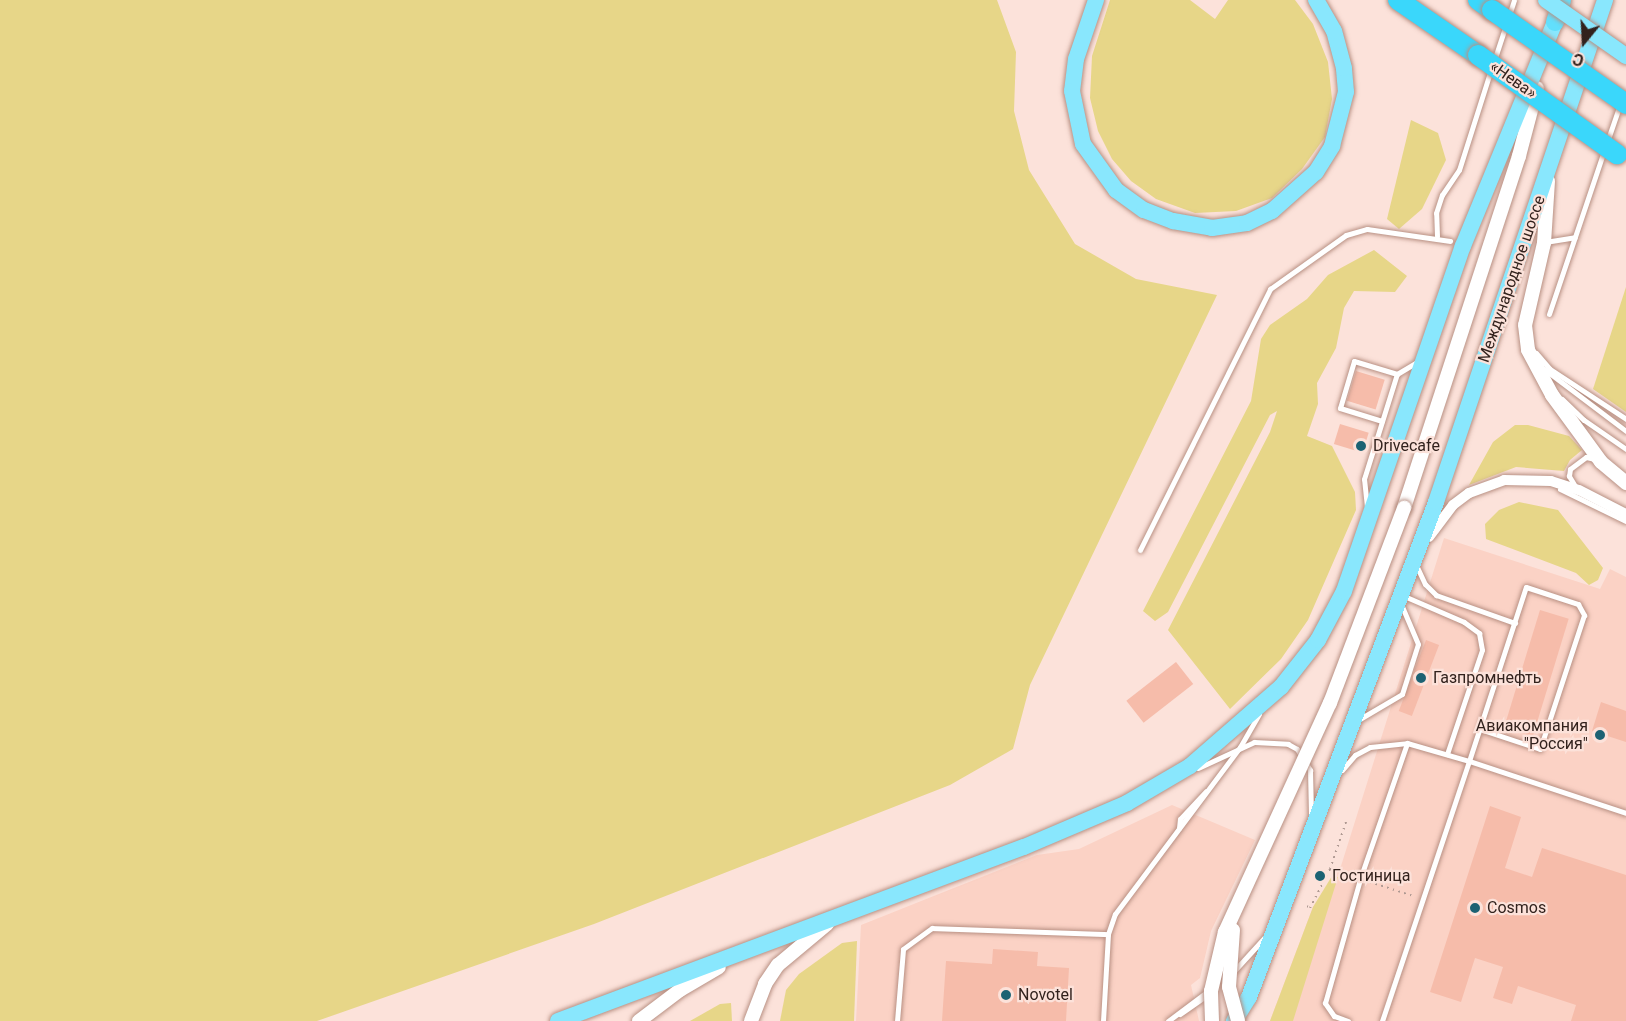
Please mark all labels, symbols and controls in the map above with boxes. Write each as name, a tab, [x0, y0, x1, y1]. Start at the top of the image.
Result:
north arrow	[1554, 12, 1614, 72]
text: С	[1570, 49, 1586, 70]
street label: «Нева»	[1486, 57, 1540, 103]
street label: Международное шоссе	[1474, 193, 1550, 365]
place label: Drivecafe	[1373, 436, 1440, 456]
marker: Drivecafe	[1354, 439, 1368, 453]
place label: Газпромнефть	[1433, 668, 1541, 688]
marker: Газпромнефть	[1414, 671, 1428, 685]
place label: Авиакомпания "Россия"	[1476, 716, 1588, 754]
marker: Авиакомпания "Россия"	[1593, 728, 1607, 742]
place label: Гостиница	[1332, 866, 1411, 886]
marker: Гостиница	[1313, 869, 1327, 883]
place label: Cosmos	[1487, 898, 1546, 918]
marker: Cosmos	[1468, 901, 1482, 915]
place label: Novotel	[1018, 985, 1073, 1005]
marker: Novotel	[999, 988, 1013, 1002]

